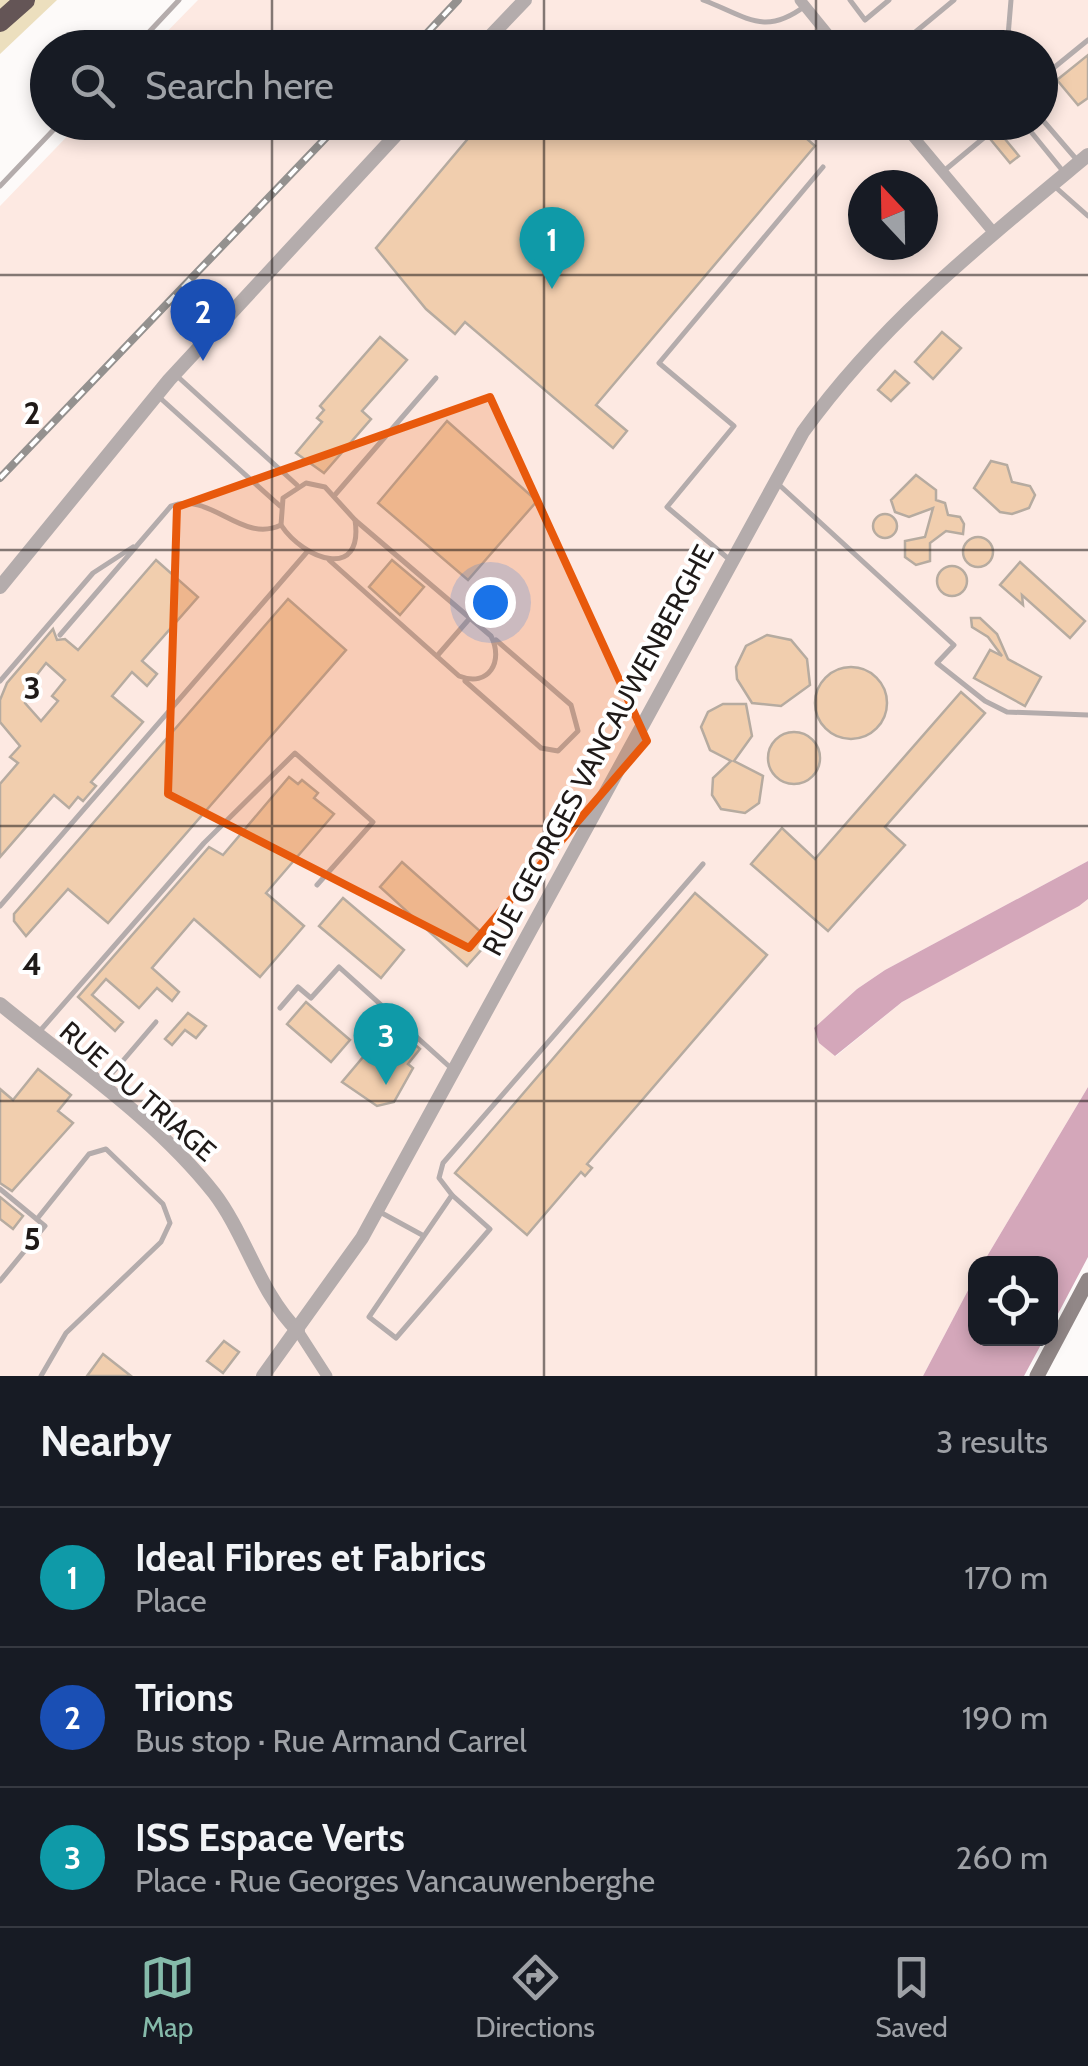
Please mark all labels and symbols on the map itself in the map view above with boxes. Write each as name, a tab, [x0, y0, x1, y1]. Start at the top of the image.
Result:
north arrow	[848, 170, 938, 260]
pin: 1	[520, 206, 584, 289]
pin: 2	[170, 278, 236, 361]
text: 2	[24, 393, 40, 432]
street label: RUE GEORGES VANCAUWENBERGHE	[475, 539, 721, 961]
your location	[465, 577, 516, 628]
text: 3	[23, 668, 41, 707]
text: 4	[22, 944, 42, 983]
pin: 3	[354, 1002, 418, 1085]
street label: RUE DU TRIAGE	[53, 1014, 223, 1168]
text: 5	[23, 1219, 41, 1258]

